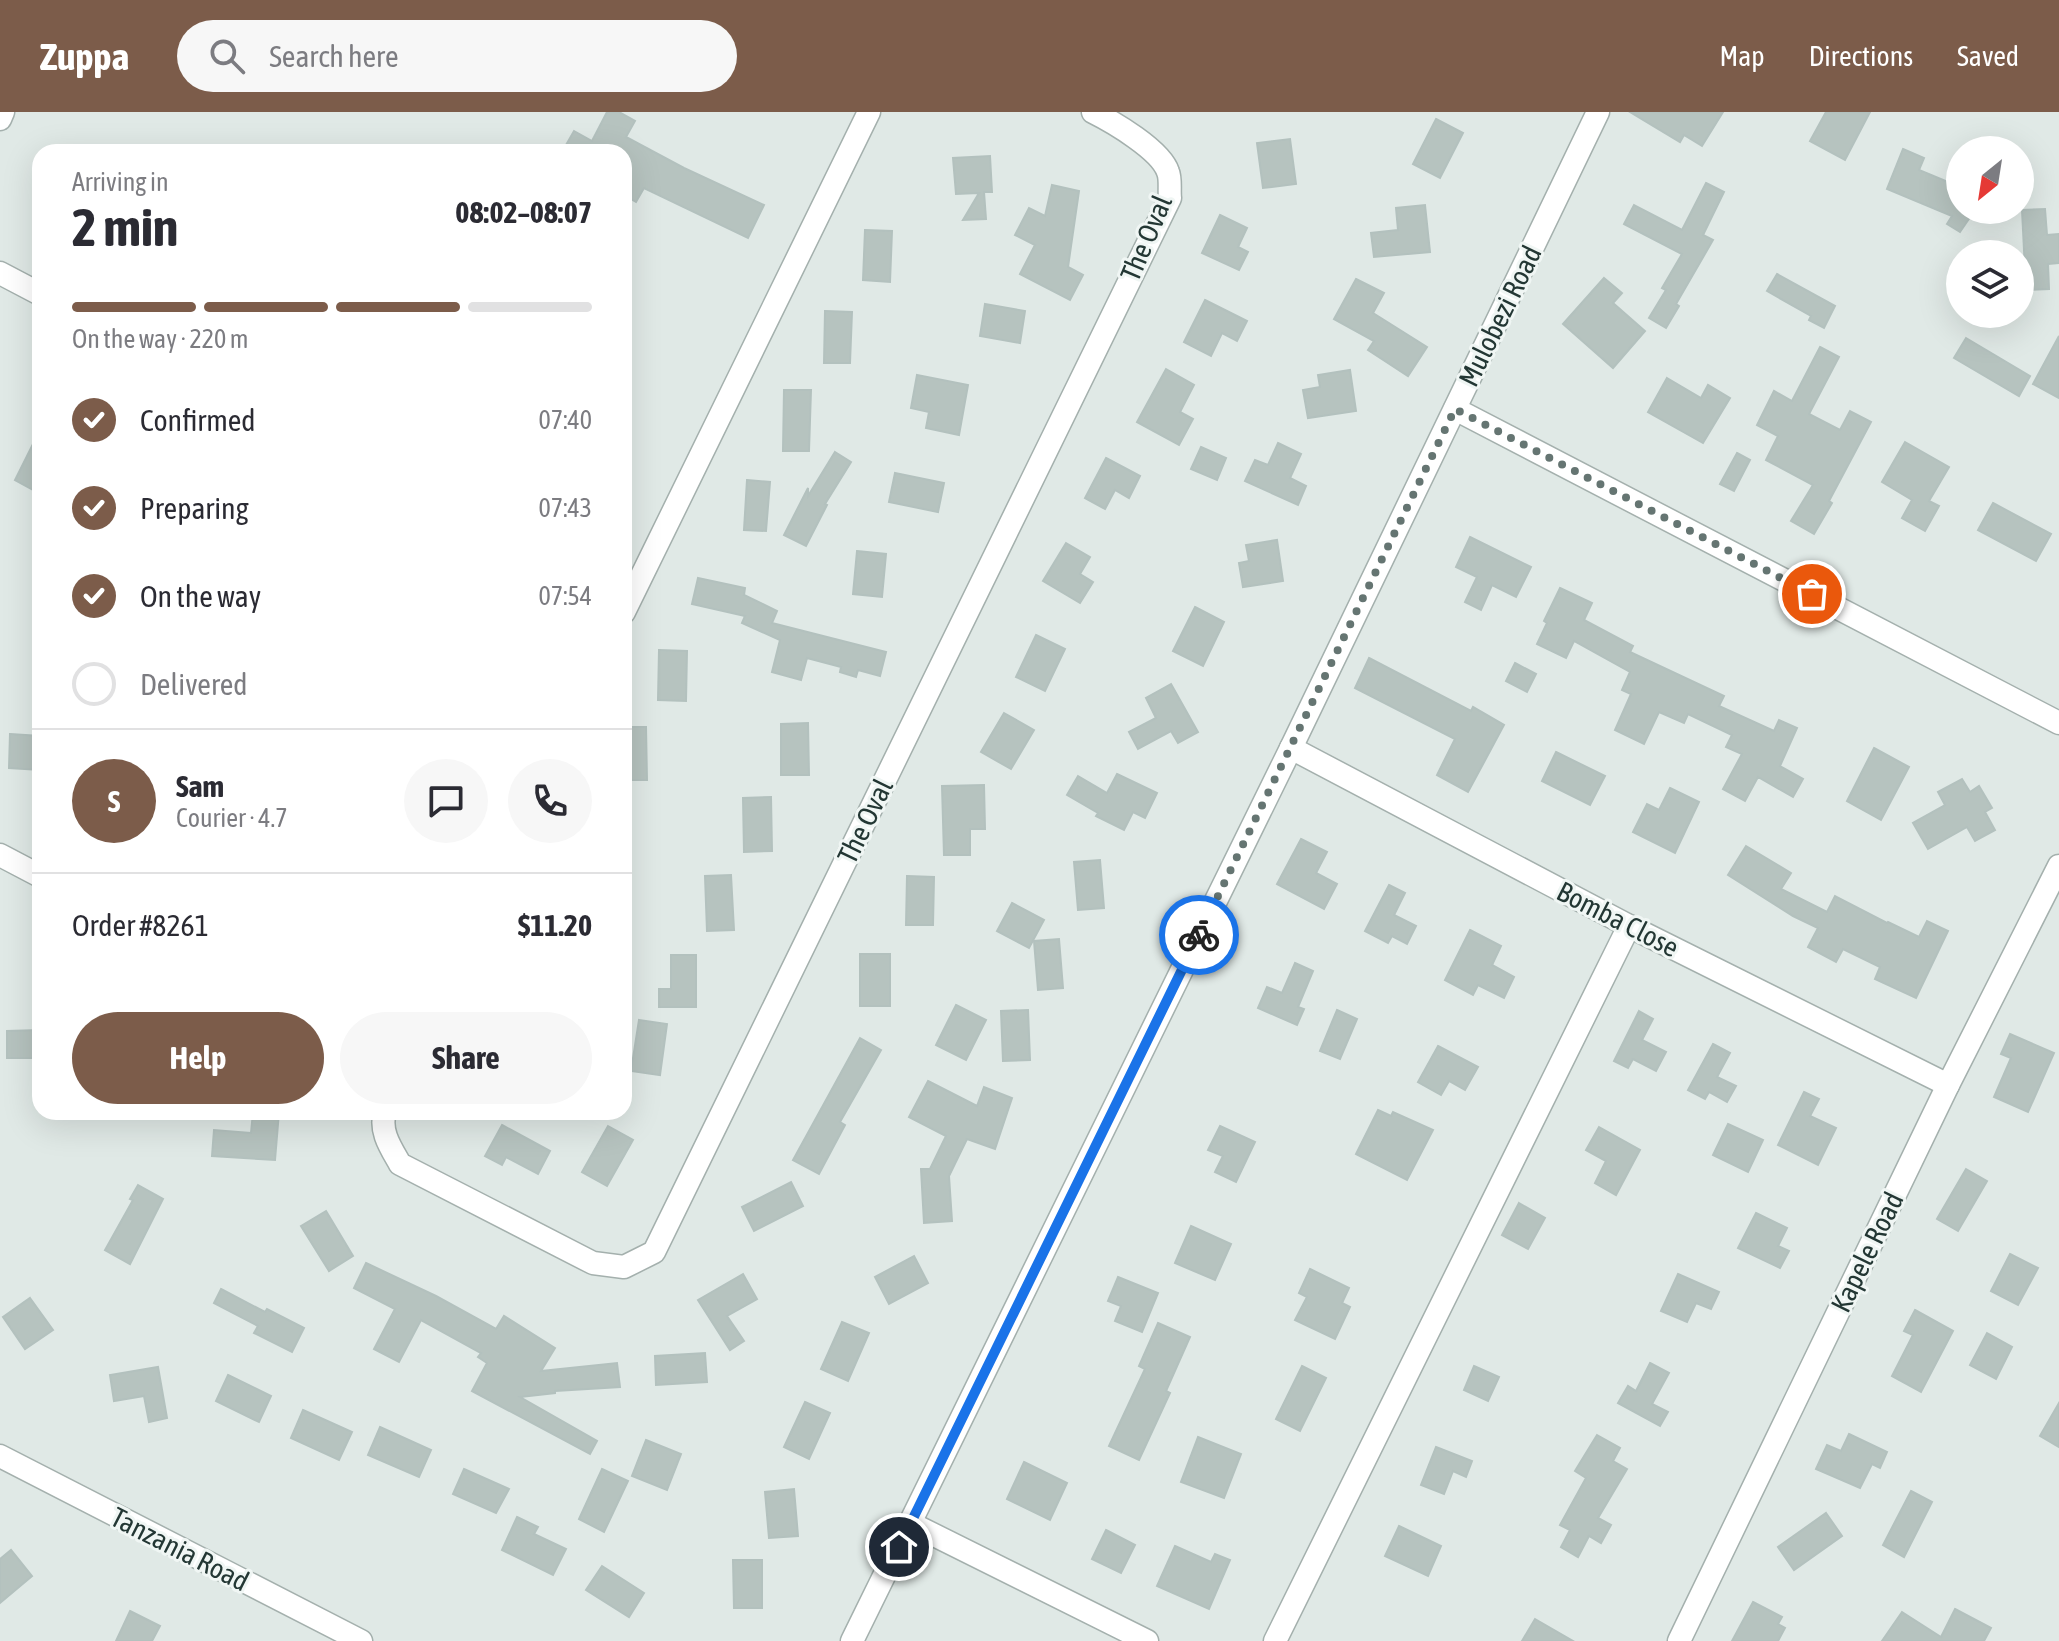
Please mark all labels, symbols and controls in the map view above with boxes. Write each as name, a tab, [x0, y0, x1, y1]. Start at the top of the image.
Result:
search box	[177, 20, 737, 92]
icon: search	[205, 34, 249, 78]
text: Zuppa	[40, 35, 129, 78]
text: Search here	[269, 39, 399, 73]
text: Map	[1720, 40, 1765, 72]
text: Directions	[1809, 40, 1913, 72]
text: Saved	[1957, 40, 2019, 72]
north arrow	[1946, 136, 2034, 224]
map controls	[1946, 136, 2034, 328]
text: Arriving in	[72, 167, 169, 197]
street label: The Oval	[1114, 190, 1179, 286]
text: 08:02–08:07	[455, 195, 592, 229]
text: 2 min	[72, 197, 178, 257]
button: layers	[1946, 240, 2034, 328]
street label: Mulobezi Road	[1452, 241, 1548, 391]
text: On the way · 220 m	[72, 324, 249, 354]
icon: check	[72, 398, 116, 442]
text: Confirmed	[140, 403, 255, 437]
text: 07:40	[538, 405, 592, 435]
icon: check	[72, 486, 116, 530]
text: Preparing	[140, 491, 249, 525]
text: 07:43	[538, 493, 592, 523]
pin	[1778, 560, 1846, 628]
icon: bag	[1790, 572, 1834, 616]
icon: check	[72, 574, 116, 618]
text: On the way	[140, 579, 261, 613]
text: 07:54	[538, 581, 592, 611]
text: Delivered	[140, 667, 248, 701]
button: chat	[404, 759, 488, 843]
button: phone	[508, 759, 592, 843]
text: Sam	[176, 769, 224, 803]
street label: The Oval	[831, 773, 899, 868]
text: S	[108, 784, 120, 818]
text: Courier · 4.7	[176, 803, 287, 833]
street label: Bomba Close	[1552, 875, 1684, 963]
courier	[1159, 895, 1239, 975]
text: Order #8261	[72, 908, 209, 942]
text: $11.20	[518, 908, 592, 942]
icon: bike	[1177, 913, 1221, 957]
button: Help	[72, 1012, 324, 1104]
button: Share	[340, 1012, 592, 1104]
street label: Kapele Road	[1824, 1187, 1910, 1317]
street label: Tanzania Road	[106, 1501, 254, 1597]
pin	[865, 1513, 933, 1581]
icon: home	[877, 1525, 921, 1569]

